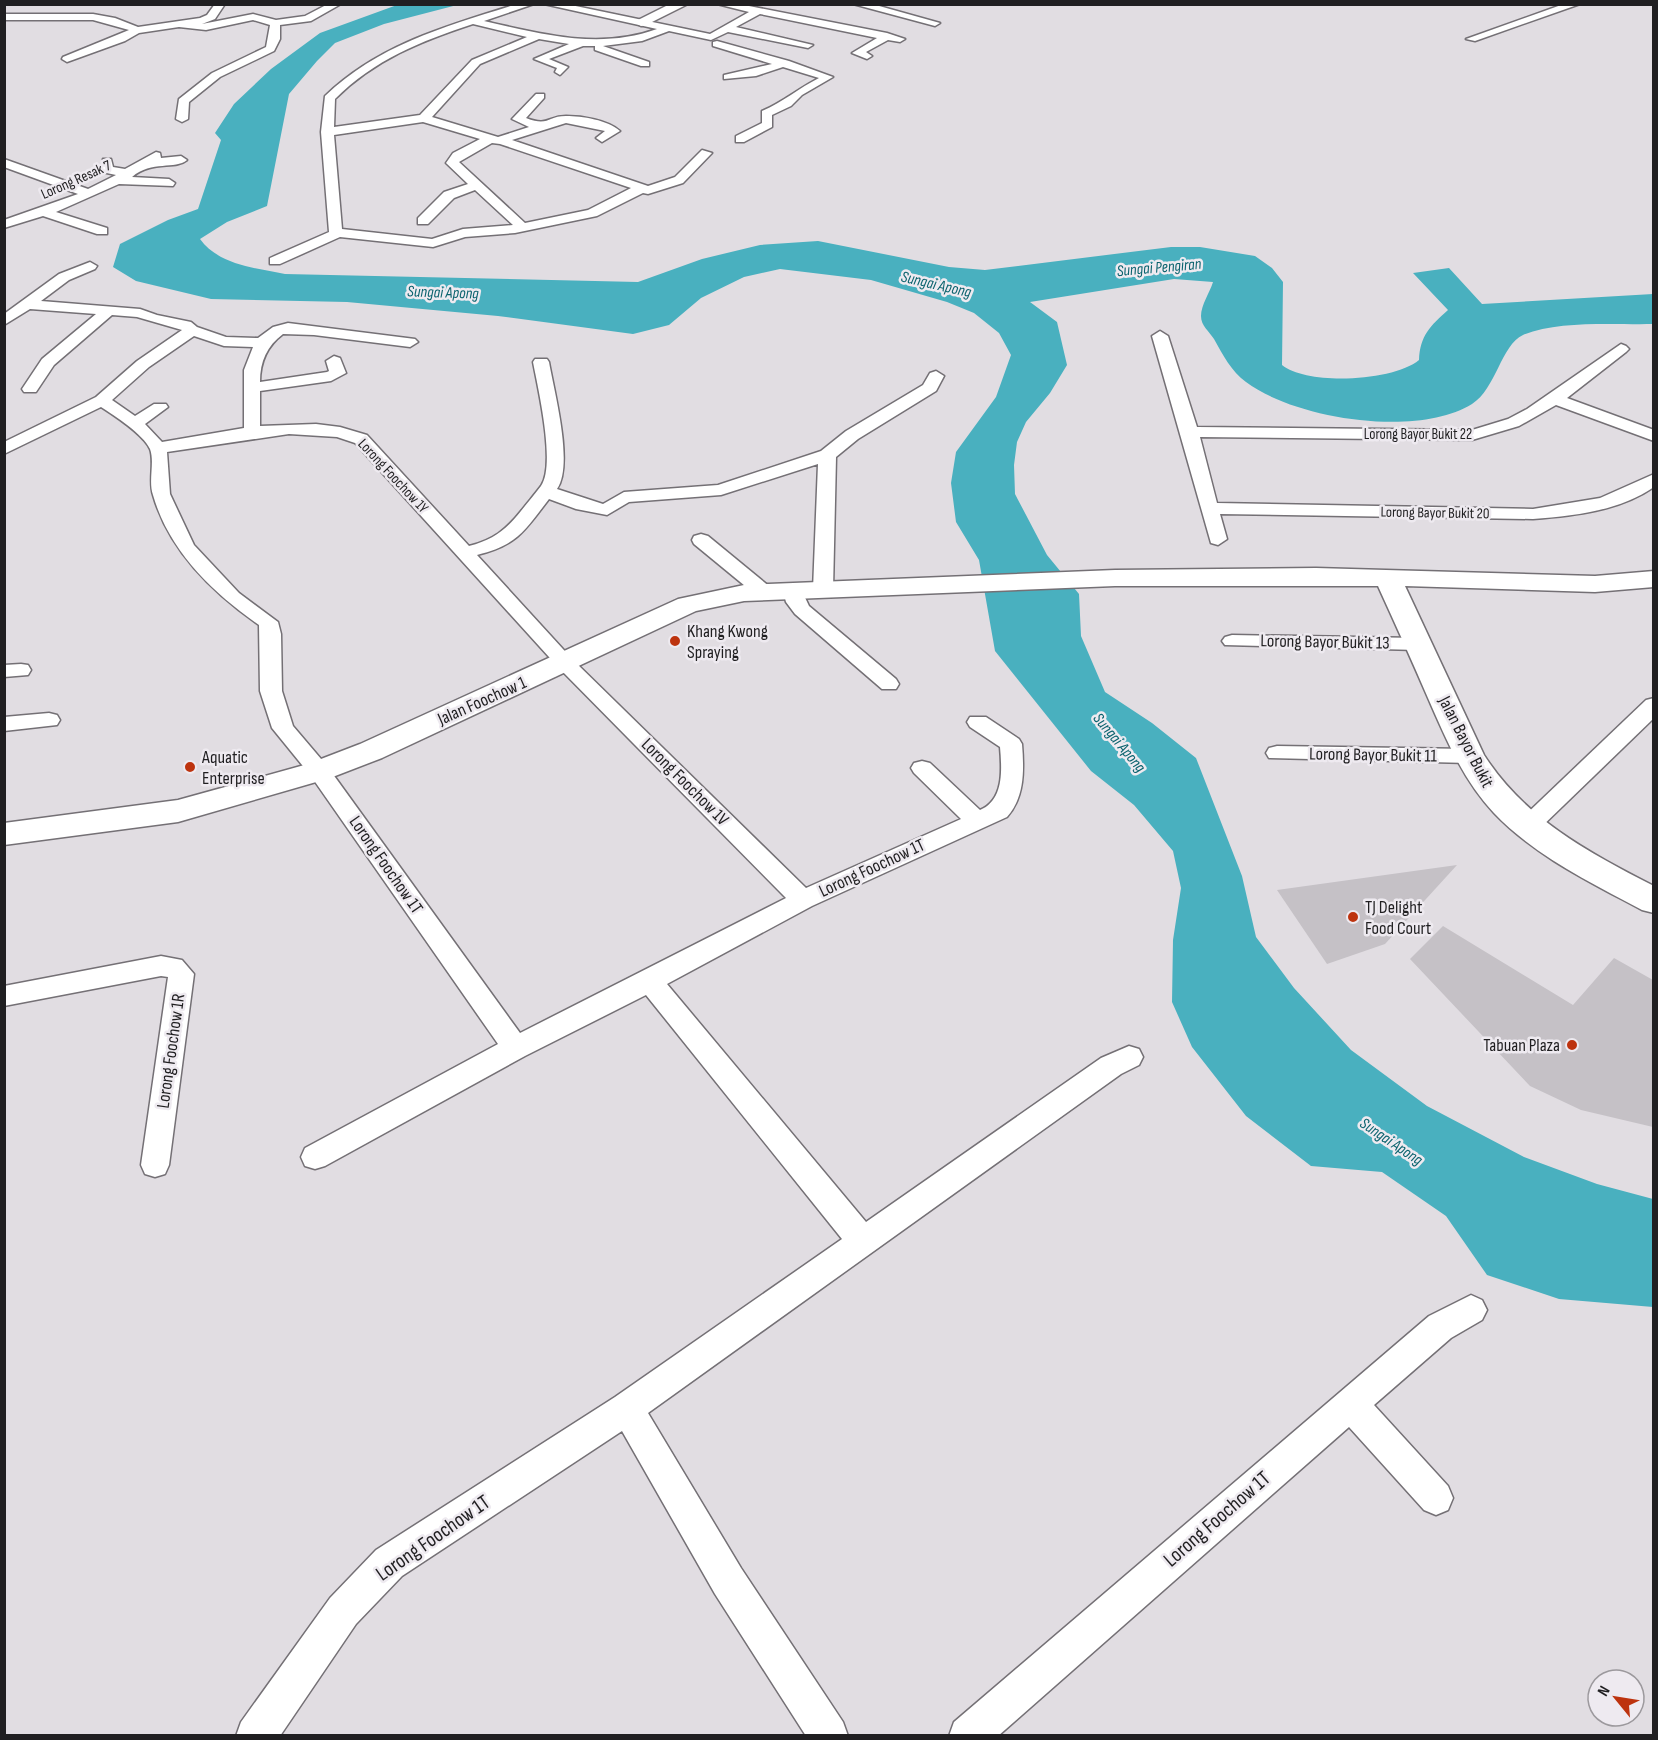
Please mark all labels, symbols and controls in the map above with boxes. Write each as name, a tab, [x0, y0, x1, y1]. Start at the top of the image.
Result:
street label: Lorong Resak 7	[38, 156, 114, 204]
water label: Sungai Pengiran	[1116, 255, 1202, 281]
water label: Sungai Apong	[899, 268, 973, 302]
water label: Sungai Apong	[407, 282, 480, 304]
street label: Lorong Bayor Bukit 22	[1364, 425, 1472, 444]
street label: Lorong Foochow 1Y	[354, 435, 433, 518]
street label: Lorong Bayor Bukit 20	[1380, 503, 1490, 523]
place label: Khang Kwong Spraying	[687, 621, 768, 663]
street label: Lorong Bayor Bukit 13	[1260, 630, 1390, 654]
marker: Khang Kwong Spraying	[668, 634, 682, 648]
street label: Jalan Foochow 1	[434, 672, 530, 730]
street label: Jalan Bayor Bukit	[1434, 692, 1498, 792]
water label: Sungai Apong	[1089, 709, 1150, 777]
street label: Lorong Foochow 1V	[637, 734, 733, 830]
street label: Lorong Bayor Bukit 11	[1309, 743, 1438, 767]
place label: Aquatic Enterprise	[201, 747, 265, 789]
marker: Aquatic Enterprise	[183, 760, 197, 774]
street label: Lorong Foochow 1T	[345, 812, 427, 918]
street label: Lorong Foochow 1T	[816, 834, 928, 902]
place label: TJ Delight Food Court	[1365, 897, 1432, 939]
marker: TJ Delight Food Court	[1346, 910, 1360, 924]
street label: Lorong Foochow 1R	[153, 992, 189, 1110]
place label: Tabuan Plaza	[1483, 1035, 1560, 1056]
marker: Tabuan Plaza	[1565, 1038, 1579, 1052]
water label: Sungai Apong	[1356, 1114, 1426, 1170]
street label: Lorong Foochow 1T	[1158, 1465, 1276, 1572]
street label: Lorong Foochow 1T	[371, 1489, 495, 1587]
north arrow	[1586, 1668, 1646, 1728]
text: N	[1594, 1683, 1615, 1700]

